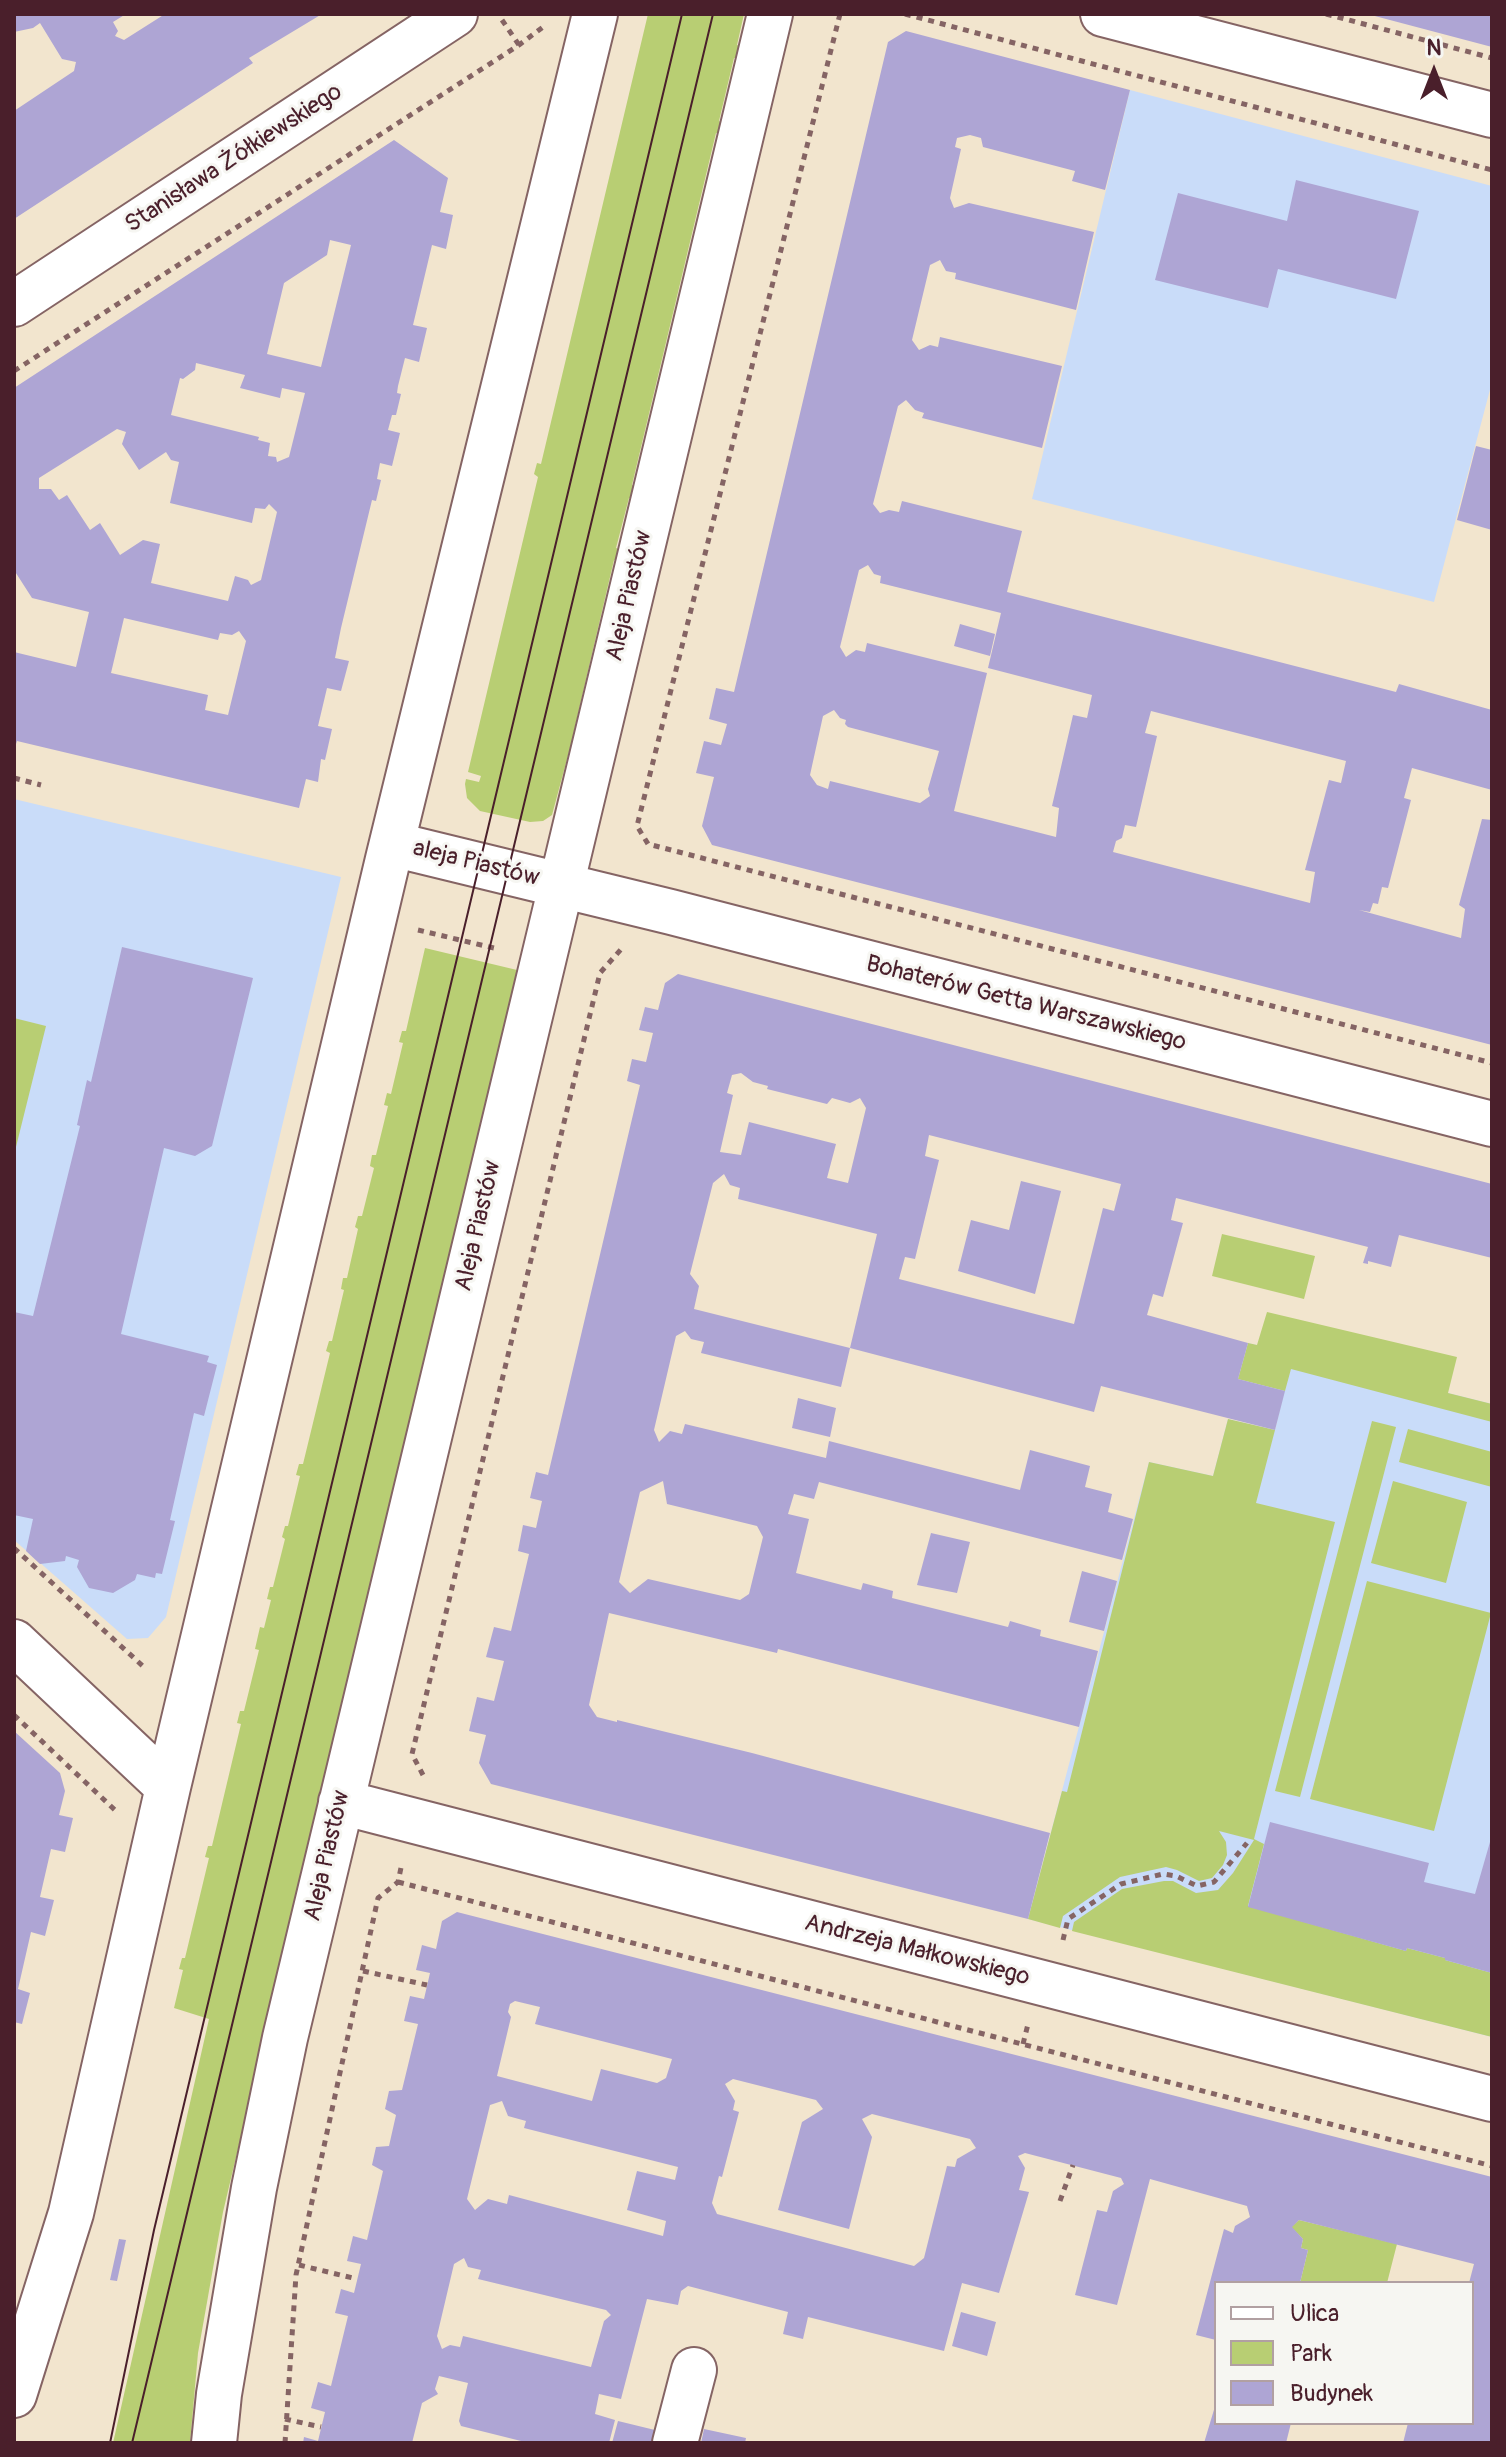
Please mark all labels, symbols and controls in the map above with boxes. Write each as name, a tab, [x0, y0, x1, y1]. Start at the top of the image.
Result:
north arrow	[1394, 32, 1474, 112]
text: N	[1427, 34, 1441, 62]
street label: Stanisława Żółkiewskiego	[120, 78, 348, 240]
street label: Aleja Piastów	[601, 528, 659, 664]
street label: aleja Piastów	[410, 834, 542, 894]
street label: Bohaterów Getta Warszawskiego	[863, 950, 1189, 1058]
street label: Aleja Piastów	[450, 1158, 508, 1294]
street label: Aleja Piastów	[299, 1788, 357, 1924]
street label: Andrzeja Małkowskiego	[802, 1909, 1032, 1993]
legend	[1214, 2281, 1474, 2425]
text: Ulica	[1290, 2299, 1339, 2328]
text: Park	[1290, 2339, 1332, 2368]
text: Budynek	[1290, 2379, 1373, 2408]

